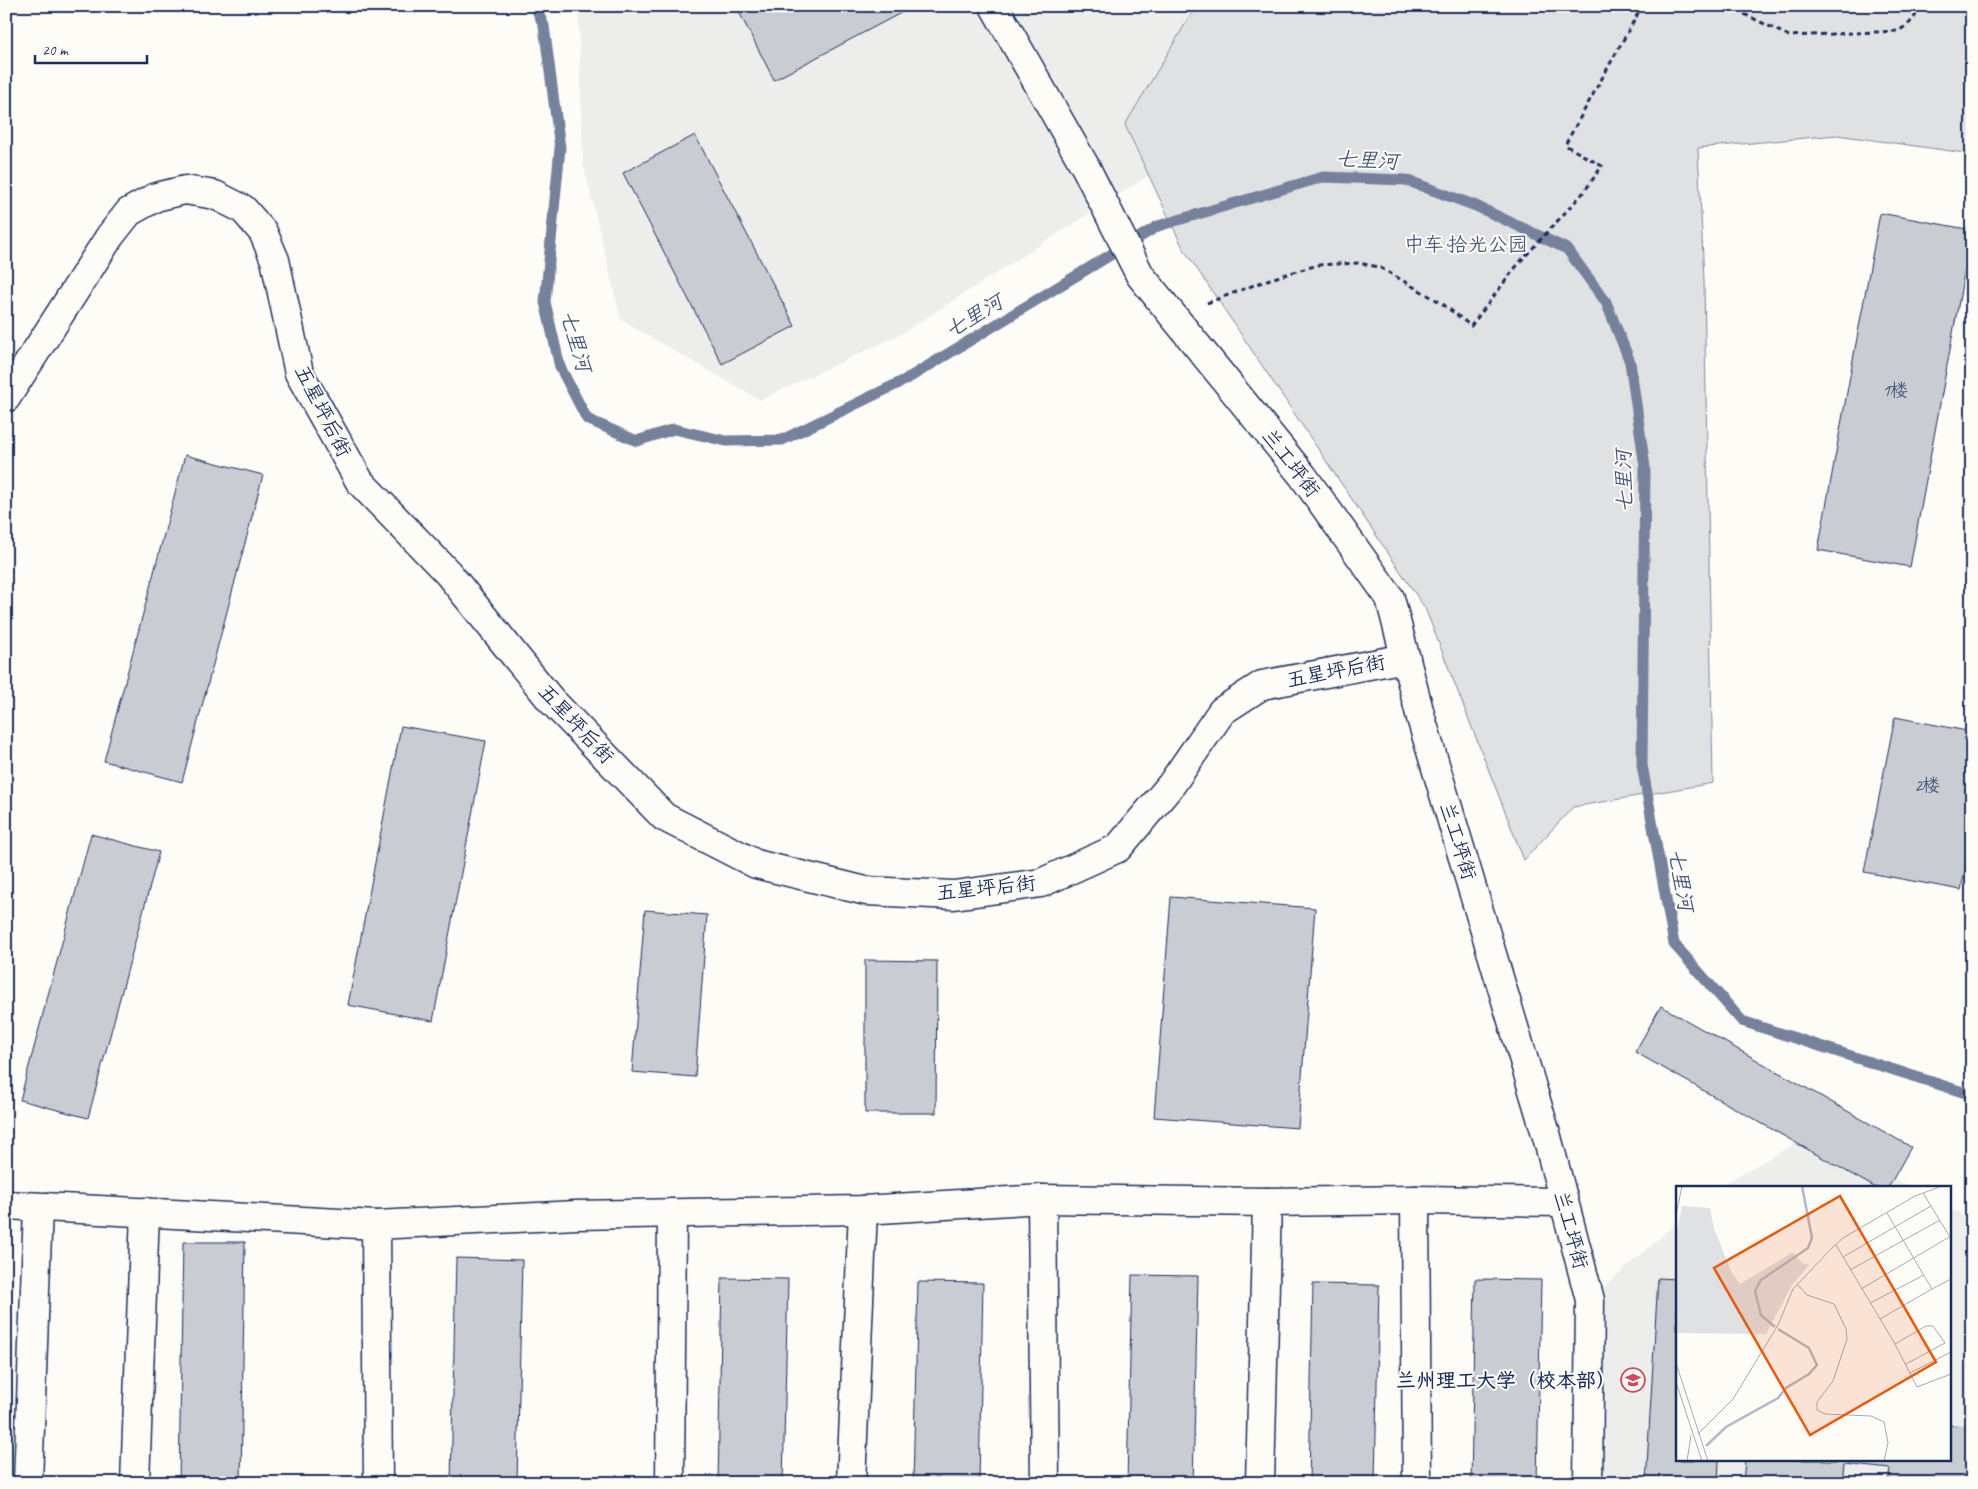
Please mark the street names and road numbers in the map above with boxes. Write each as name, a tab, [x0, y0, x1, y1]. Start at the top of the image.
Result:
street label: 五星坪后街	[289, 361, 357, 461]
street label: 兰工坪街	[1257, 424, 1325, 502]
street label: 五星坪后街	[1285, 649, 1387, 693]
street label: 五星坪后街	[533, 679, 619, 769]
street label: 兰工坪街	[1434, 799, 1482, 883]
street label: 五星坪后街	[935, 870, 1037, 906]
street label: 兰工坪街	[1549, 1188, 1593, 1272]

